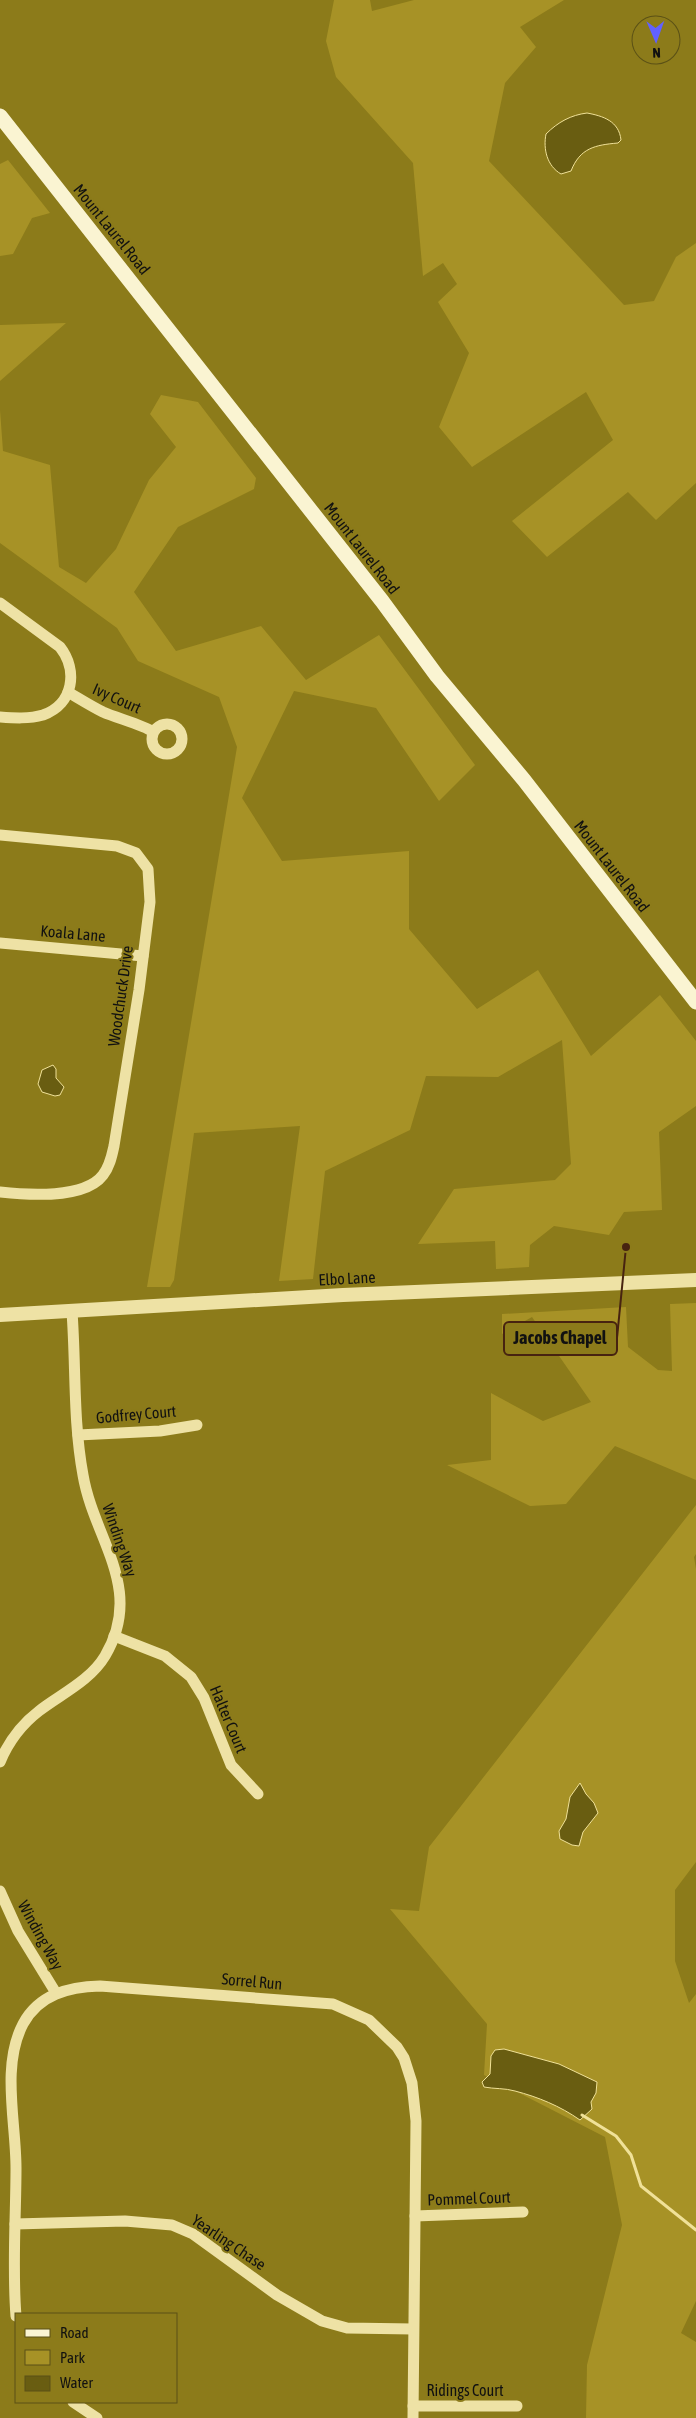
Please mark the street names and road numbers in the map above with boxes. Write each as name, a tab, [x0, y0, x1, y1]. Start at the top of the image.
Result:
street label: Mount Laurel Road	[70, 180, 154, 278]
street label: Mount Laurel Road	[321, 499, 403, 597]
street label: Ivy Court	[90, 679, 144, 718]
street label: Mount Laurel Road	[571, 817, 653, 915]
street label: Koala Lane	[40, 921, 106, 945]
street label: Woodchuck Drive	[104, 945, 136, 1047]
street label: Elbo Lane	[318, 1268, 376, 1288]
street label: Godfrey Court	[95, 1402, 177, 1427]
street label: Winding Way	[98, 1501, 141, 1580]
street label: Halter Court	[207, 1683, 251, 1756]
street label: Winding Way	[14, 1897, 68, 1974]
street label: Sorrel Run	[221, 1969, 283, 1993]
street label: Pommel Court	[427, 2188, 511, 2208]
street label: Yearling Chase	[188, 2211, 270, 2274]
street label: Ridings Court	[426, 2381, 504, 2400]

